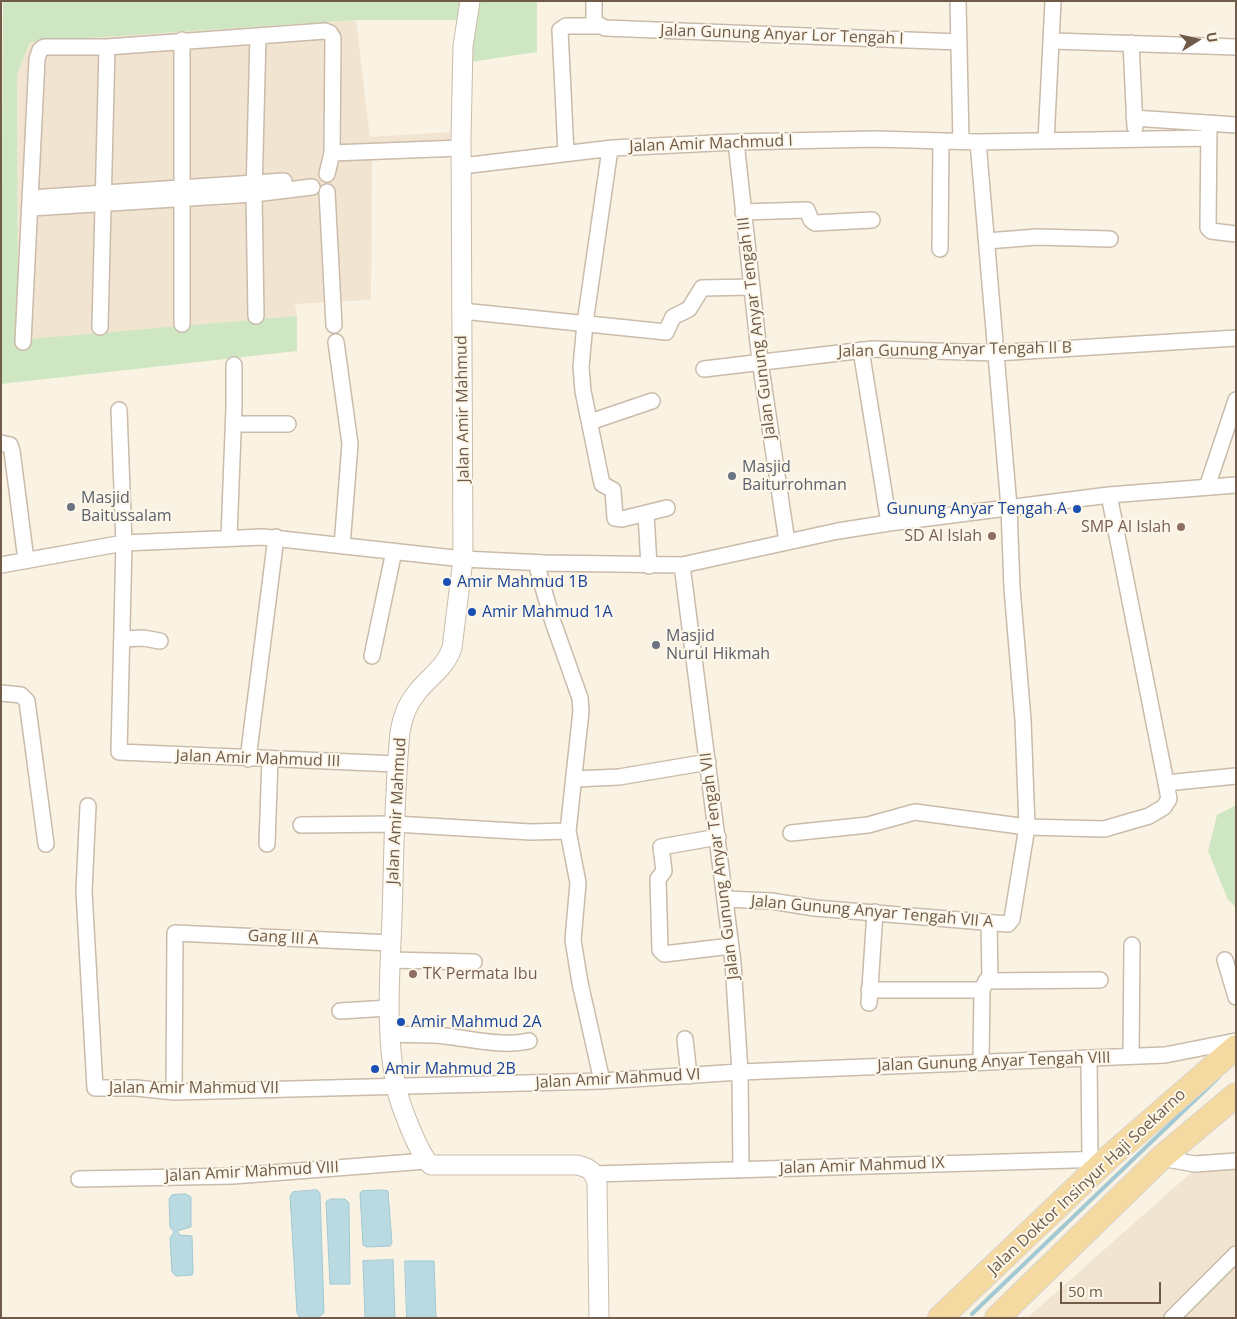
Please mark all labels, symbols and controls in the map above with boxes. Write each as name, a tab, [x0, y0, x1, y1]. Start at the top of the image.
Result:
north arrow	[1172, 15, 1222, 65]
street label: Jalan Gunung Anyar Lor Tengah I	[660, 21, 904, 49]
text: U	[1202, 30, 1223, 44]
street label: Jalan Amir Machmud I	[629, 132, 793, 156]
street label: Jalan Gunung Anyar Tengah III	[734, 216, 780, 440]
street label: Jalan Amir Mahmud	[452, 335, 474, 483]
street label: Jalan Gunung Anyar Tengah II B	[838, 338, 1072, 362]
place label: Masjid Baiturrohman	[742, 457, 847, 495]
marker: Masjid Baiturrohman	[726, 470, 738, 482]
place label: Masjid Baitussalam	[81, 488, 172, 526]
place label: Gunung Anyar Tengah A	[886, 499, 1067, 519]
marker: Masjid Baitussalam	[65, 501, 77, 513]
marker: Gunung Anyar Tengah A	[1071, 503, 1083, 515]
place label: SMP Al Islah	[1081, 517, 1171, 537]
marker: SMP Al Islah	[1175, 521, 1187, 533]
place label: SD Al Islah	[904, 526, 982, 546]
marker: SD Al Islah	[986, 530, 998, 542]
place label: Amir Mahmud 1B	[457, 572, 588, 592]
marker: Amir Mahmud 1B	[441, 576, 453, 588]
place label: Amir Mahmud 1A	[482, 602, 613, 622]
marker: Amir Mahmud 1A	[466, 606, 478, 618]
place label: Masjid Nurul Hikmah	[666, 626, 770, 664]
marker: Masjid Nurul Hikmah	[650, 639, 662, 651]
street label: Jalan Amir Mahmud	[384, 737, 410, 885]
street label: Jalan Amir Mahmud III	[175, 747, 341, 771]
street label: Jalan Gunung Anyar Tengah VII	[697, 751, 743, 981]
street label: Jalan Gunung Anyar Tengah VII A	[750, 892, 994, 932]
street label: Gang III A	[247, 927, 319, 949]
place label: TK Permata Ibu	[423, 964, 537, 984]
marker: TK Permata Ibu	[407, 968, 419, 980]
place label: Amir Mahmud 2A	[411, 1012, 542, 1032]
marker: Amir Mahmud 2A	[395, 1016, 407, 1028]
street label: Jalan Gunung Anyar Tengah VIII	[877, 1048, 1111, 1076]
place label: Amir Mahmud 2B	[385, 1059, 516, 1079]
marker: Amir Mahmud 2B	[369, 1063, 381, 1075]
street label: Jalan Amir Mahmud VI	[535, 1065, 701, 1093]
street label: Jalan Amir Mahmud VII	[109, 1078, 279, 1098]
street label: Jalan Doktor Insinyur Haji Soekarno	[984, 1085, 1190, 1279]
street label: Jalan Amir Mahmud IX	[779, 1154, 945, 1178]
street label: Jalan Amir Mahmud VIII	[164, 1158, 340, 1186]
scale bar	[1062, 1272, 1163, 1304]
text: 50 m	[1068, 1281, 1103, 1301]

